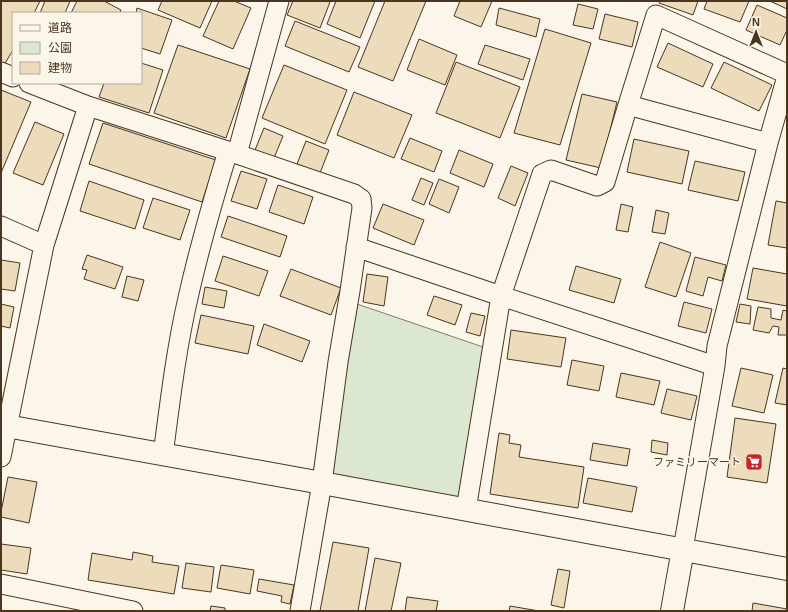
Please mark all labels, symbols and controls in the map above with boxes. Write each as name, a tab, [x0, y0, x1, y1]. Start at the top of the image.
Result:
legend	[12, 12, 142, 84]
north arrow	[736, 12, 776, 52]
text: N	[752, 16, 760, 28]
text: 道路	[48, 21, 72, 35]
text: 公園	[48, 41, 72, 55]
text: 建物	[48, 61, 72, 75]
supermarket icon: ファミリーマート	[744, 452, 764, 472]
place label: ファミリーマート	[653, 456, 741, 468]

